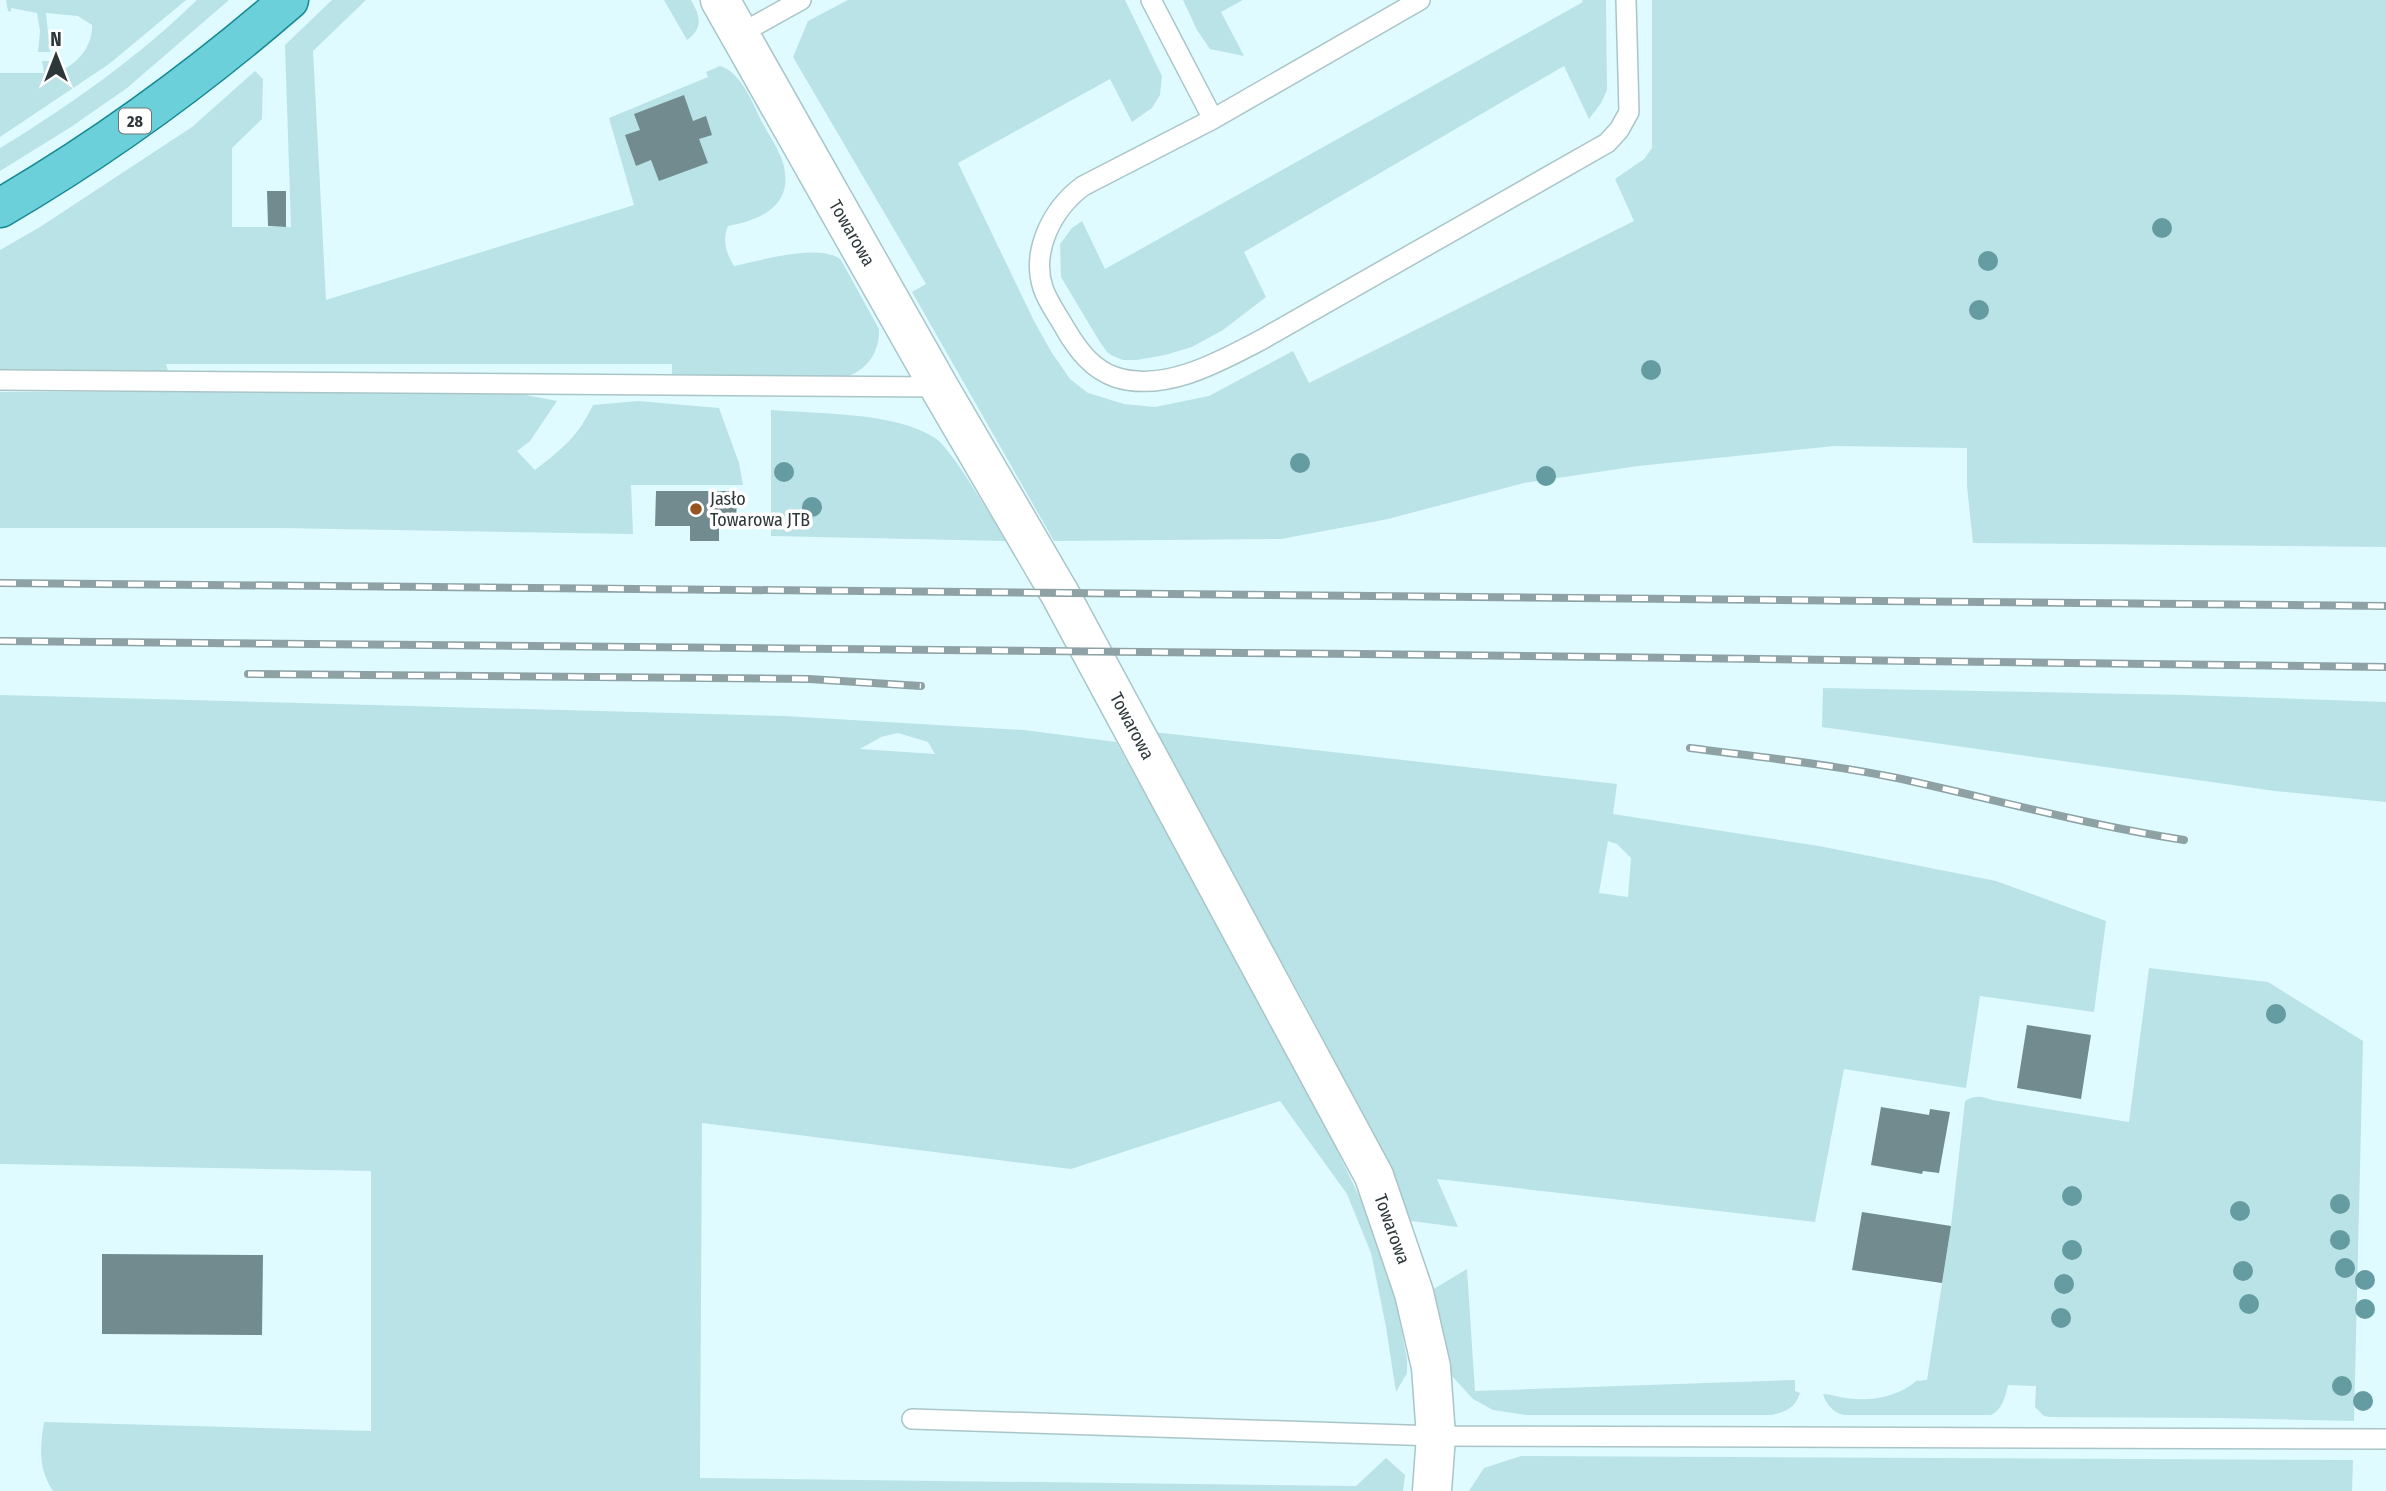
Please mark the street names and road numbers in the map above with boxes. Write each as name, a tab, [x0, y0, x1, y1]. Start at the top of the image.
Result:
road number: 28	[119, 108, 151, 134]
street label: Towarowa	[824, 196, 880, 270]
street label: Towarowa	[1105, 689, 1159, 763]
street label: Towarowa	[1369, 1191, 1415, 1267]

